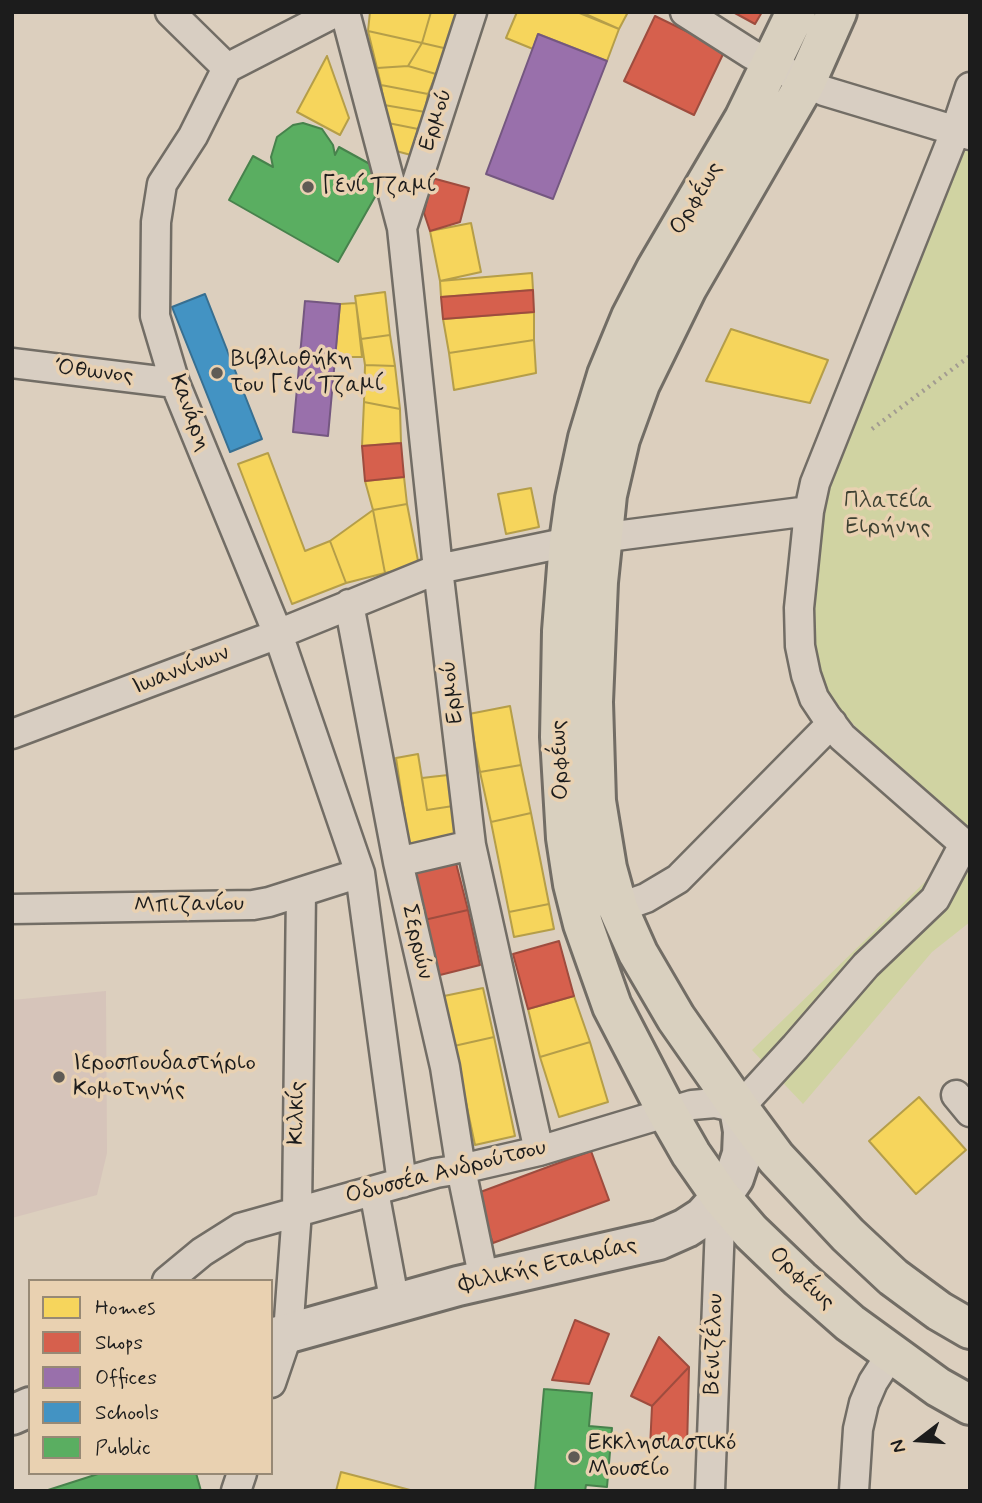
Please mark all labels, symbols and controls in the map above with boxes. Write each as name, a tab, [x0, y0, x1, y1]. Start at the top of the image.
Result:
street label: Ερμού	[414, 85, 460, 155]
street label: Ορφέως	[664, 157, 730, 241]
place label: Γενί Τζαμί	[322, 173, 435, 201]
marker: Γενί Τζαμί	[300, 179, 316, 195]
place label: Βιβλιοθήκη του Γενί Τζαμί	[231, 346, 383, 400]
street label: Όθωνος	[53, 355, 135, 391]
marker: Βιβλιοθήκη του Γενί Τζαμί	[209, 365, 225, 381]
street label: Κανάρη	[162, 371, 216, 455]
park label: Πλατεία Ειρήνης	[844, 488, 932, 542]
street label: Ιωαννίνων	[129, 640, 233, 702]
street label: Ερμού	[435, 659, 471, 725]
street label: Ορφέως	[546, 719, 576, 801]
street label: Μπιζανίου	[134, 891, 244, 921]
street label: Σερρών	[394, 902, 438, 982]
place label: Ιεροσπουδαστήριο Κομοτηνής	[73, 1050, 256, 1104]
marker: Ιεροσπουδαστήριο Κομοτηνής	[51, 1069, 67, 1085]
street label: Κιλκίς	[284, 1081, 312, 1145]
street label: Οδυσσέα Ανδρούτσου	[343, 1135, 549, 1211]
street label: Φιλικής Εταιρίας	[456, 1232, 640, 1300]
street label: Ορφέως	[762, 1241, 840, 1317]
legend	[28, 1279, 273, 1475]
street label: Βενιζέλου	[699, 1293, 731, 1395]
text: Homes	[95, 1294, 155, 1322]
text: Shops	[95, 1329, 143, 1357]
text: Offices	[95, 1364, 157, 1392]
text: Schools	[95, 1399, 159, 1427]
north arrow	[884, 1405, 954, 1475]
place label: Εκκλησιαστικό Μουσείο	[588, 1430, 736, 1484]
text: Public	[95, 1434, 151, 1462]
text: N	[885, 1437, 912, 1456]
marker: Εκκλησιαστικό Μουσείο	[566, 1449, 582, 1465]

